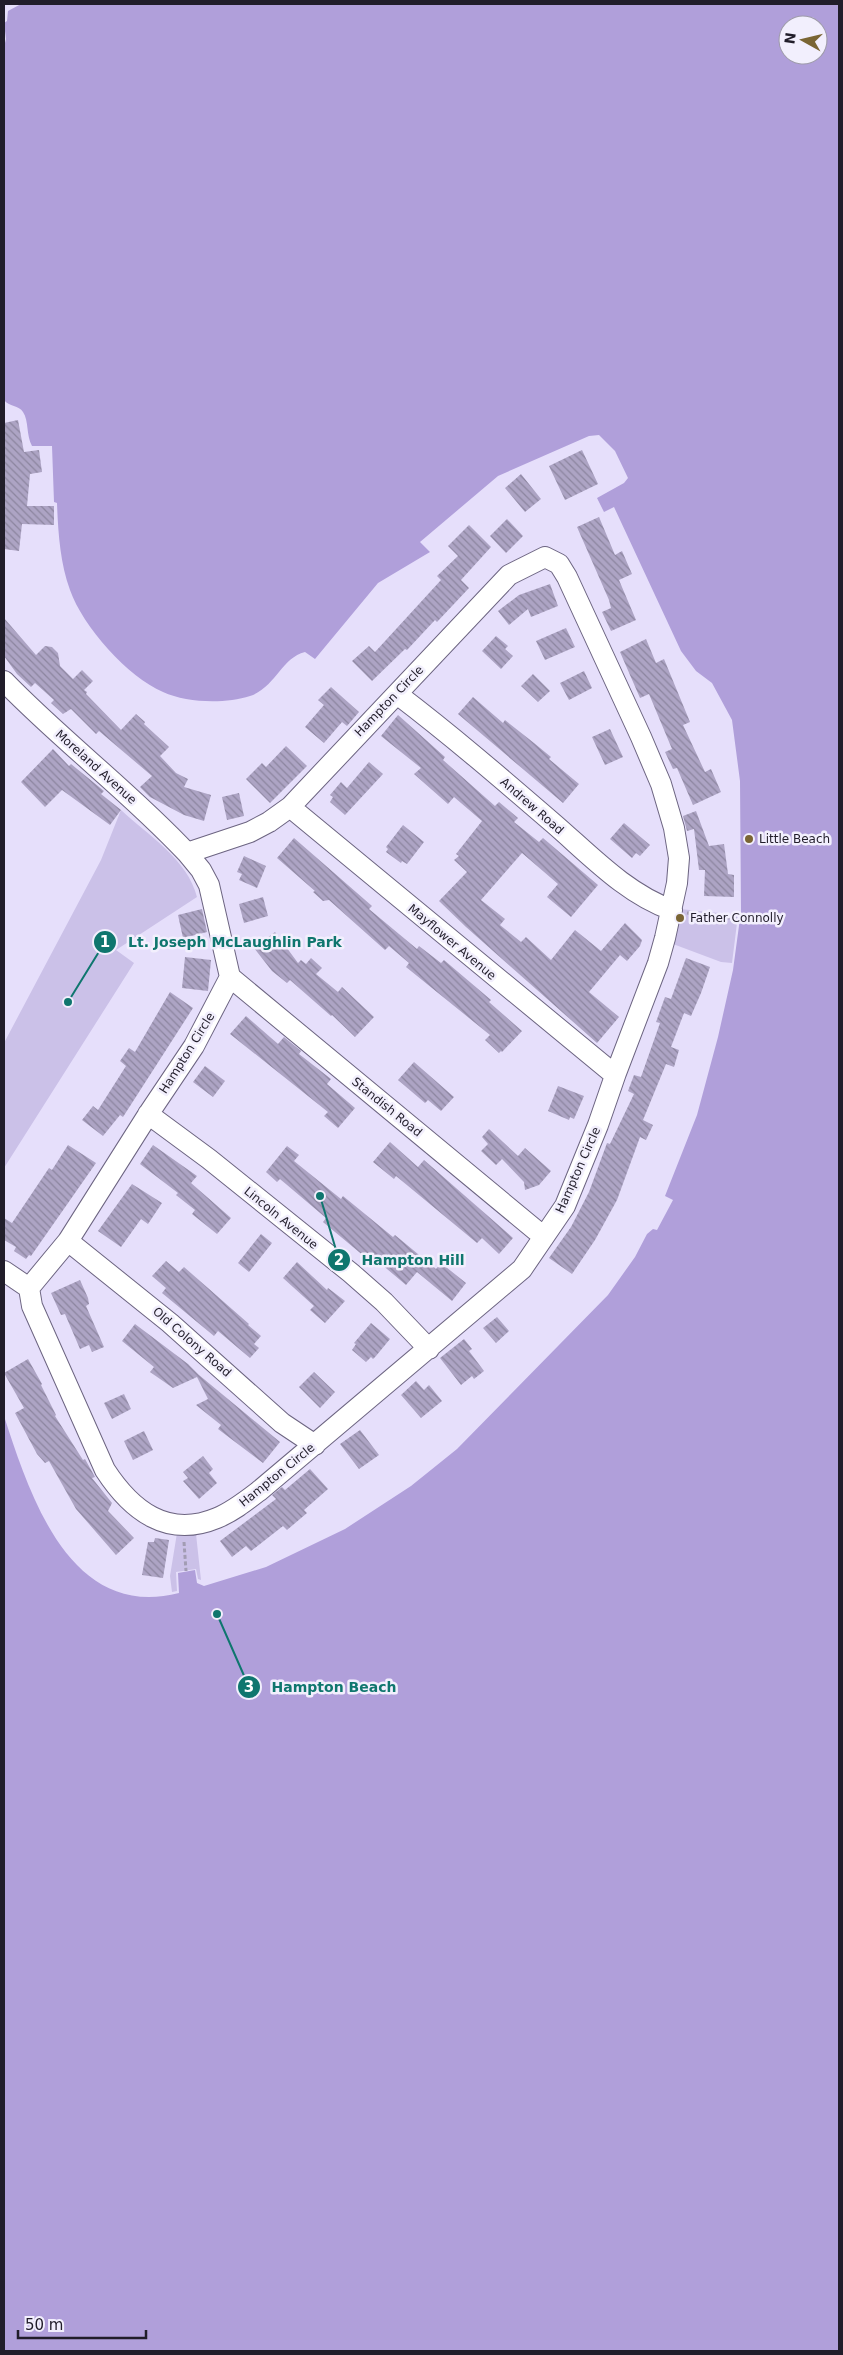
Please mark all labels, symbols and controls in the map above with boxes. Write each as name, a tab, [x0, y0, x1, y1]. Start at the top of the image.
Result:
north arrow	[778, 15, 828, 65]
text: N	[781, 31, 799, 45]
street label: Hampton Circle	[352, 663, 426, 739]
street label: Moreland Avenue	[53, 727, 139, 807]
street label: Andrew Road	[498, 775, 566, 837]
place label: Little Beach	[759, 832, 830, 846]
marker: Little Beach	[743, 833, 755, 845]
street label: Mayflower Avenue	[405, 901, 499, 983]
place label: Father Connolly	[690, 911, 784, 925]
marker: Father Connolly	[674, 912, 686, 924]
callout: Lt. Joseph McLaughlin Park	[93, 927, 352, 956]
text: 1	[100, 933, 110, 951]
text: Lt. Joseph McLaughlin Park	[128, 934, 343, 950]
street label: Hampton Circle	[156, 1010, 218, 1096]
street label: Standish Road	[349, 1074, 425, 1140]
street label: Hampton Circle	[553, 1125, 603, 1215]
street label: Lincoln Avenue	[241, 1184, 321, 1252]
callout: Hampton Hill	[327, 1245, 475, 1274]
text: 2	[334, 1251, 344, 1269]
text: Hampton Hill	[361, 1252, 465, 1268]
street label: Old Colony Road	[150, 1304, 234, 1380]
street label: Hampton Circle	[237, 1440, 317, 1510]
callout: Hampton Beach	[237, 1672, 406, 1701]
text: 3	[244, 1678, 254, 1696]
text: Hampton Beach	[272, 1679, 396, 1695]
scale bar	[18, 2308, 145, 2340]
text: 50 m	[25, 2316, 63, 2334]

